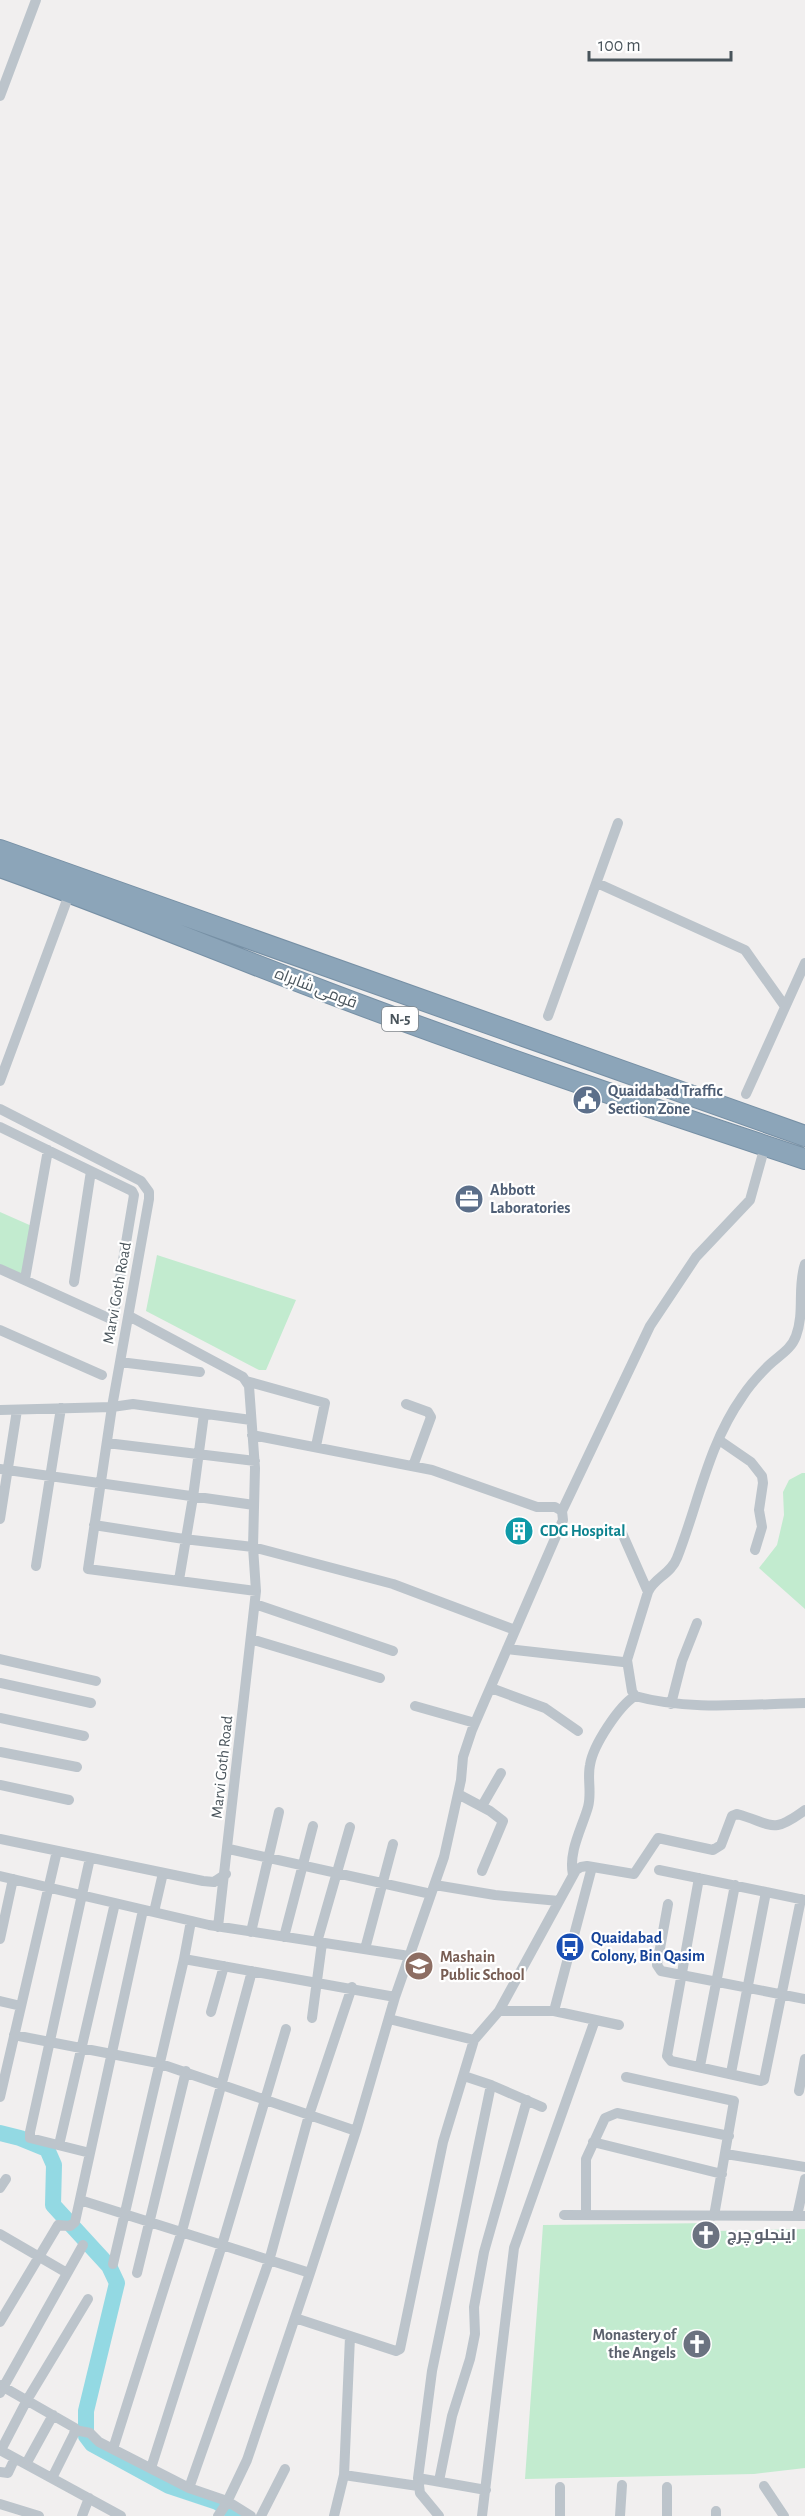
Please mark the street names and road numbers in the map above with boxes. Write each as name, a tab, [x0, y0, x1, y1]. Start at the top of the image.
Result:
street label: قومی شاہراہ	[272, 964, 360, 1013]
road number: N-5	[382, 1007, 418, 1031]
street label: Marvi Goth Road	[100, 1241, 134, 1345]
street label: Marvi Goth Road	[209, 1715, 235, 1819]

